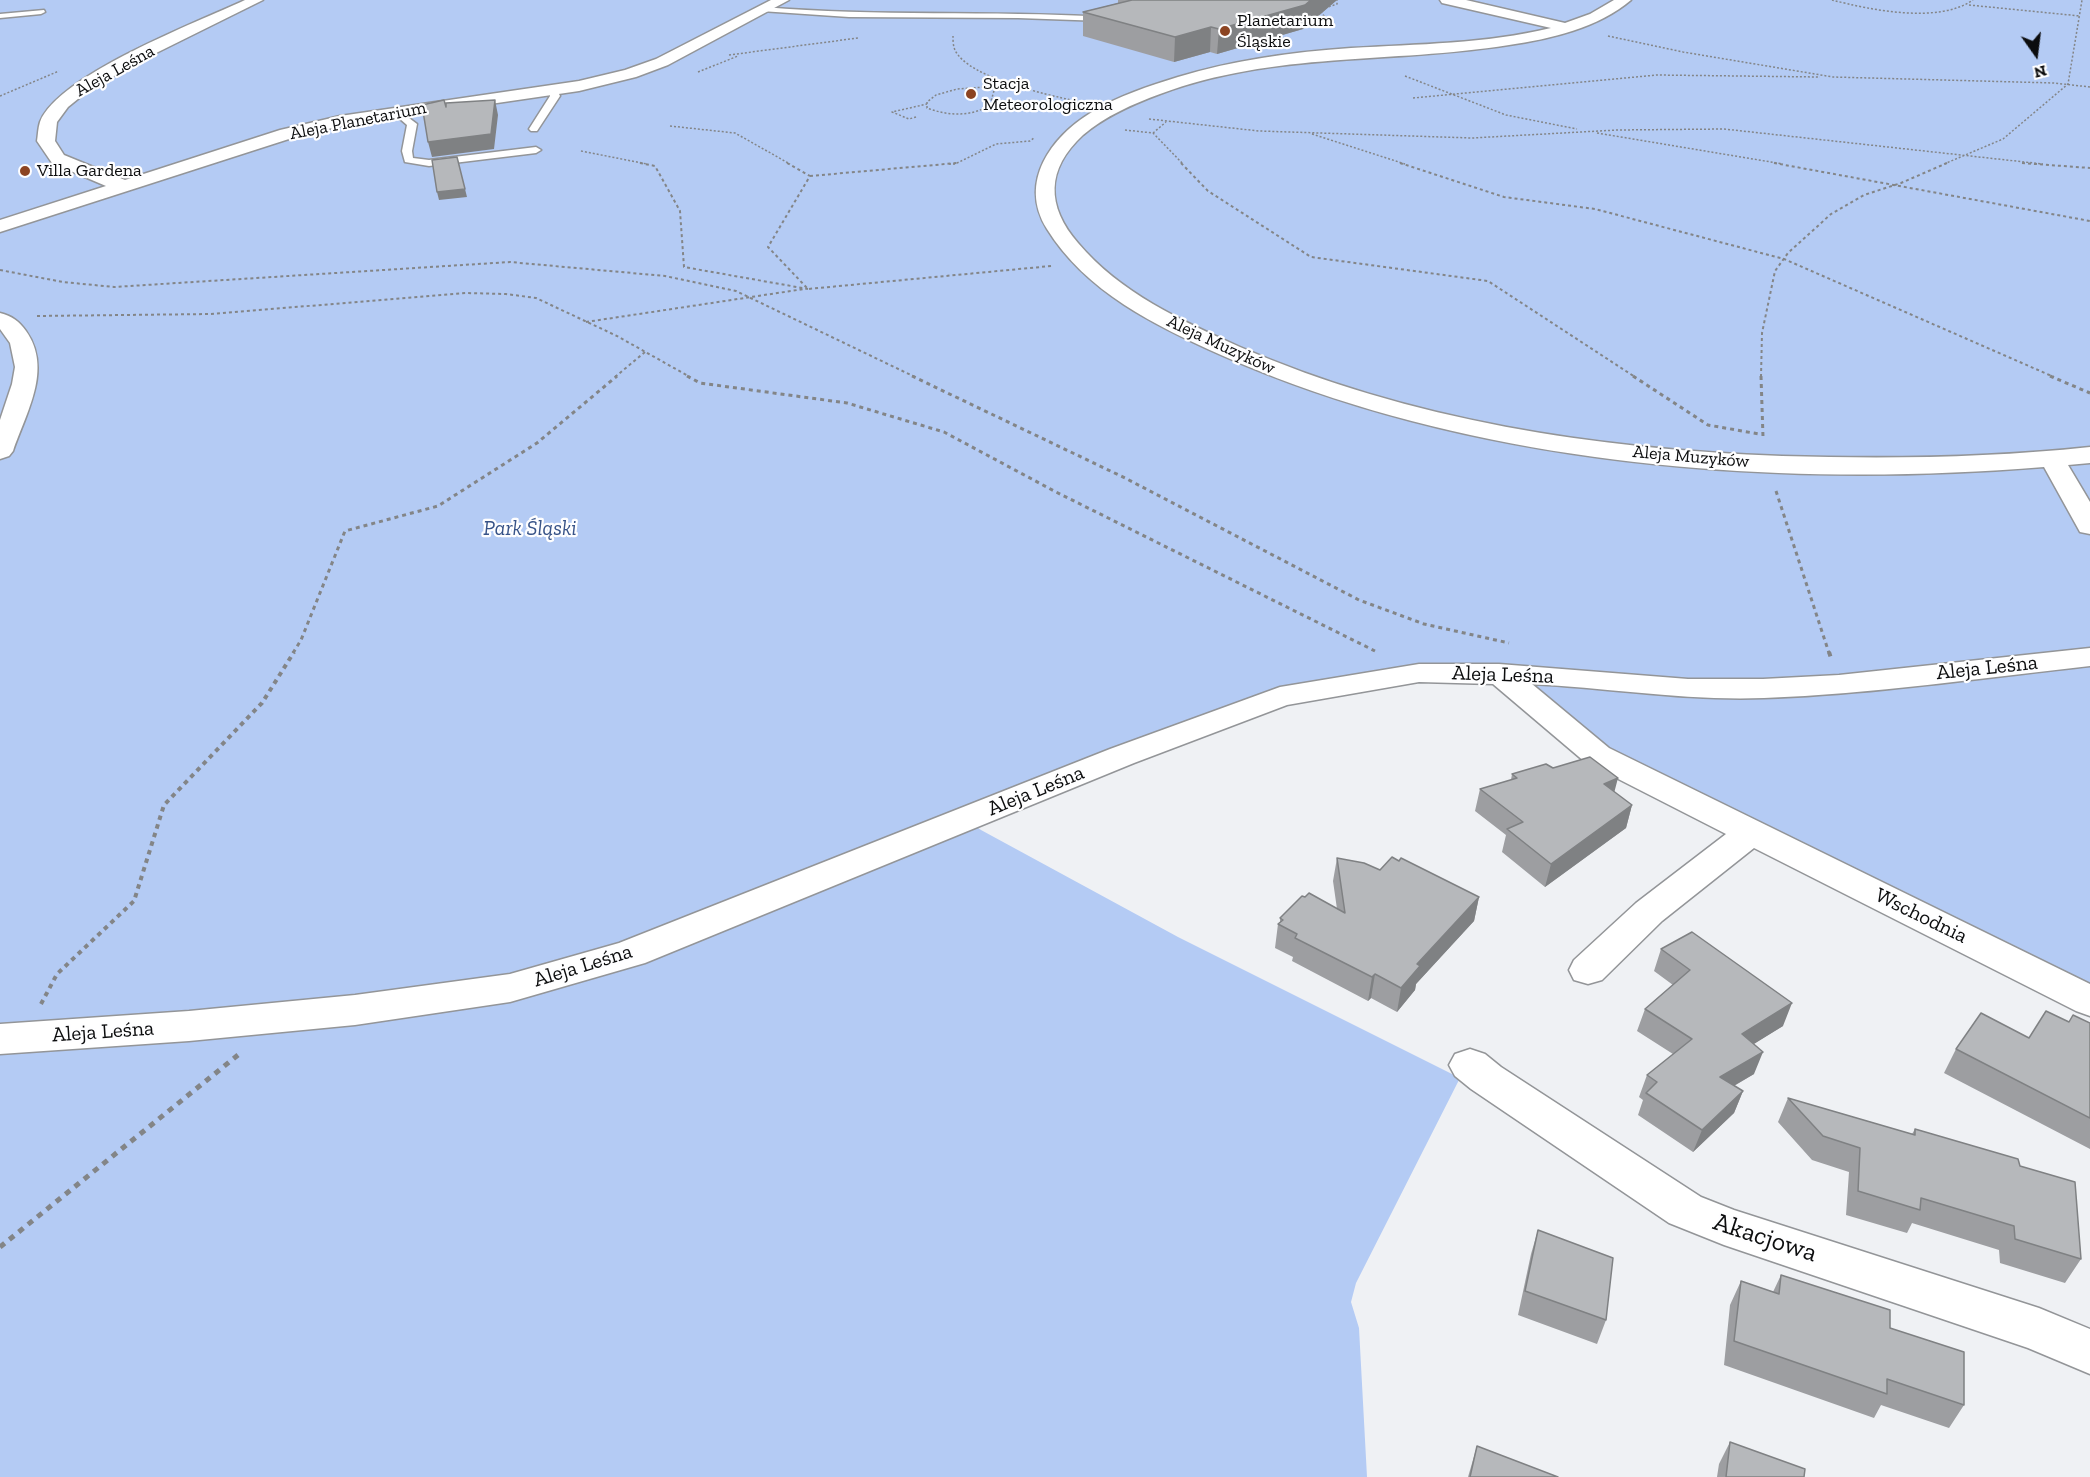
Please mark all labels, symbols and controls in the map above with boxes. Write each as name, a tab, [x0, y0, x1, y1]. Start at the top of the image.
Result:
place label: Planetarium Śląskie	[1237, 10, 1333, 52]
marker: Planetarium Śląskie	[1218, 24, 1232, 38]
north arrow	[2006, 24, 2066, 84]
street label: Aleja Leśna	[72, 40, 158, 102]
text: N	[2032, 61, 2049, 83]
place label: Stacja Meteorologiczna	[983, 73, 1113, 116]
marker: Stacja Meteorologiczna	[964, 87, 978, 101]
street label: Aleja Planetarium	[288, 97, 428, 145]
place label: Villa Gardena	[37, 160, 142, 182]
marker: Villa Gardena	[18, 164, 32, 178]
street label: Aleja Muzyków	[1163, 311, 1279, 379]
street label: Aleja Muzyków	[1632, 441, 1750, 473]
park label: Park Śląski	[483, 516, 577, 542]
street label: Aleja Leśna	[1935, 650, 2039, 686]
street label: Aleja Leśna	[1452, 661, 1554, 689]
street label: Aleja Leśna	[984, 760, 1088, 822]
street label: Wschodnia	[1871, 883, 1971, 949]
street label: Aleja Leśna	[531, 939, 635, 993]
street label: Aleja Leśna	[51, 1016, 155, 1048]
street label: Akacjowa	[1709, 1207, 1821, 1269]

